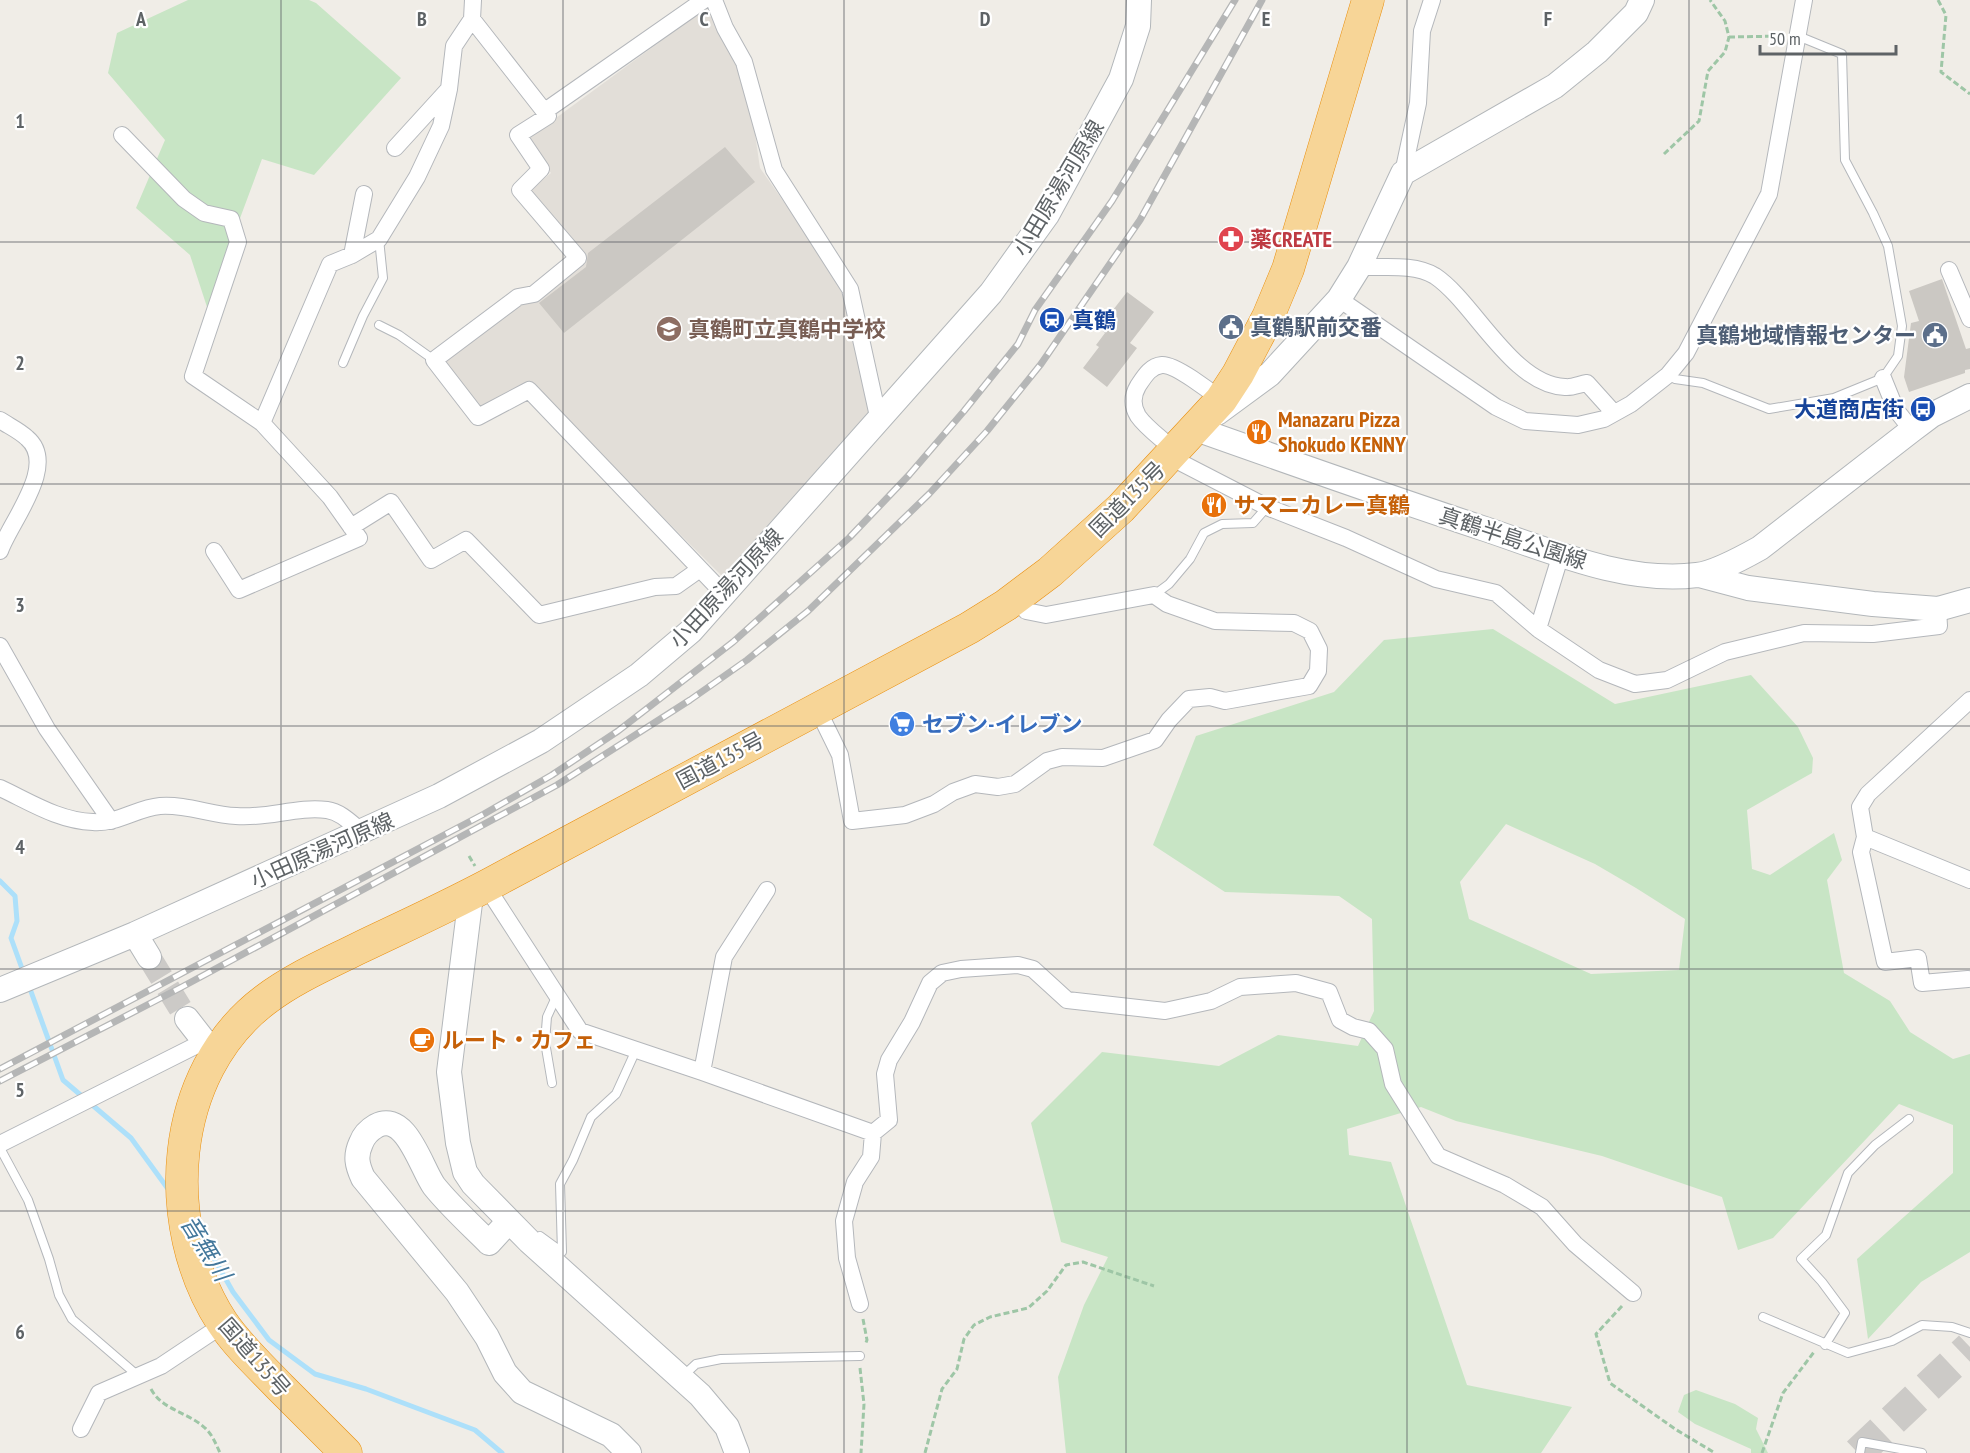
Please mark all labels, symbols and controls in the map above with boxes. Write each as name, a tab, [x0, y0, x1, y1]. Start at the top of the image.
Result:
text: A	[135, 6, 147, 32]
text: B	[417, 6, 427, 32]
text: C	[699, 6, 709, 32]
text: D	[980, 6, 991, 32]
text: E	[1262, 6, 1270, 32]
text: F	[1544, 6, 1552, 32]
scale bar	[1760, 18, 1896, 56]
text: 50 m	[1769, 27, 1801, 50]
text: 1	[15, 108, 25, 134]
street label: 小田原湯河原線	[1006, 115, 1110, 261]
pharmacy icon: 薬CREATE	[1216, 224, 1246, 254]
place label: 薬CREATE	[1250, 225, 1332, 253]
station icon: 真鶴	[1037, 305, 1067, 335]
place label: 真鶴	[1072, 306, 1116, 334]
public building icon: 真鶴駅前交番	[1216, 312, 1246, 342]
place label: 真鶴駅前交番	[1250, 313, 1382, 341]
school or university icon: 真鶴町立真鶴中学校	[654, 314, 684, 344]
place label: 真鶴町立真鶴中学校	[688, 315, 886, 343]
public building icon: 真鶴地域情報センター	[1920, 320, 1950, 350]
place label: 真鶴地域情報センター	[1696, 321, 1916, 349]
text: 2	[15, 350, 25, 376]
bus stop icon: 大道商店街	[1908, 394, 1938, 424]
place label: 大道商店街	[1794, 395, 1904, 423]
place label: Manazaru Pizza Shokudo KENNY	[1278, 405, 1406, 458]
restaurant icon: Manazaru Pizza Shokudo KENNY	[1244, 417, 1274, 447]
street label: 国道135号	[1083, 455, 1171, 543]
restaurant icon: サマニカレー真鶴	[1199, 490, 1229, 520]
place label: サマニカレー真鶴	[1234, 491, 1410, 519]
street label: 真鶴半島公園線	[1435, 501, 1591, 575]
street label: 小田原湯河原線	[663, 522, 789, 654]
text: 3	[15, 592, 25, 618]
supermarket icon: セブン-イレブン	[887, 709, 917, 739]
place label: セブン-イレブン	[922, 710, 1083, 738]
street label: 国道135号	[671, 725, 769, 795]
street label: 小田原湯河原線	[246, 806, 398, 894]
text: 4	[15, 834, 25, 860]
cafe icon: ルート・カフェ	[407, 1025, 437, 1055]
place label: ルート・カフェ	[442, 1026, 596, 1054]
text: 5	[15, 1077, 25, 1103]
water label: 音無川	[174, 1209, 240, 1289]
street label: 国道135号	[213, 1312, 297, 1402]
text: 6	[15, 1319, 25, 1345]

